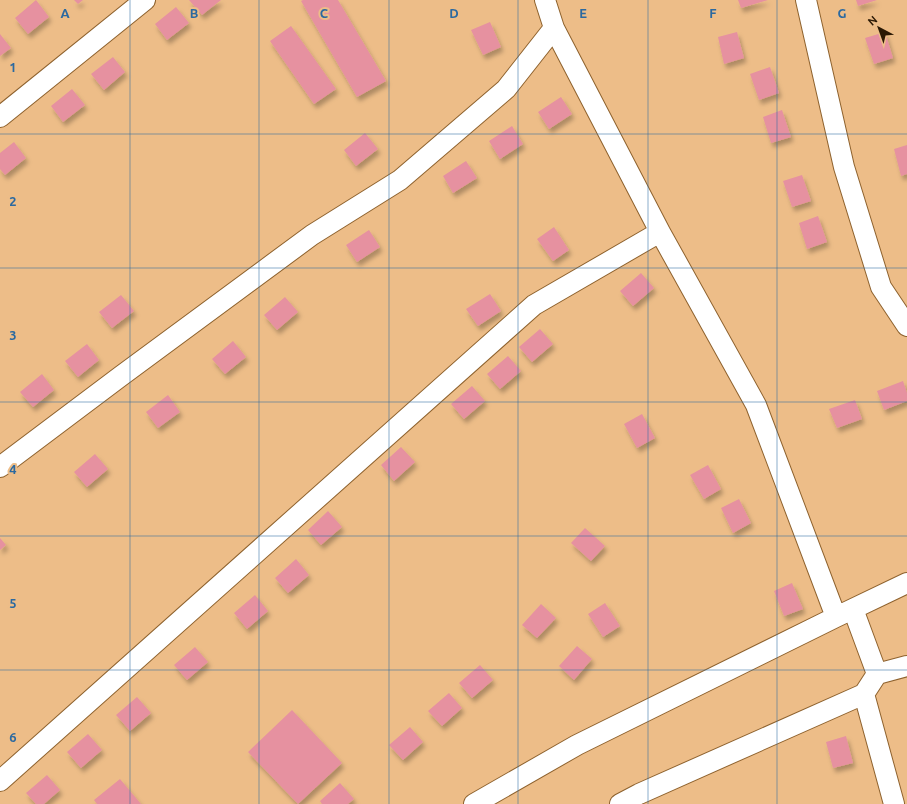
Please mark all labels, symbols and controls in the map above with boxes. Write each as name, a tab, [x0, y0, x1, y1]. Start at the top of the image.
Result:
text: A	[60, 6, 70, 20]
text: B	[190, 6, 199, 20]
text: C	[320, 6, 329, 20]
text: D	[449, 6, 459, 20]
text: E	[579, 6, 587, 20]
text: F	[709, 6, 717, 20]
text: G	[838, 6, 847, 20]
north arrow	[859, 8, 899, 48]
text: N	[865, 13, 879, 28]
text: 1	[9, 60, 17, 74]
text: 2	[9, 194, 17, 208]
text: 3	[9, 328, 17, 342]
text: 4	[9, 462, 17, 476]
text: 5	[9, 596, 17, 610]
text: 6	[9, 730, 17, 744]

